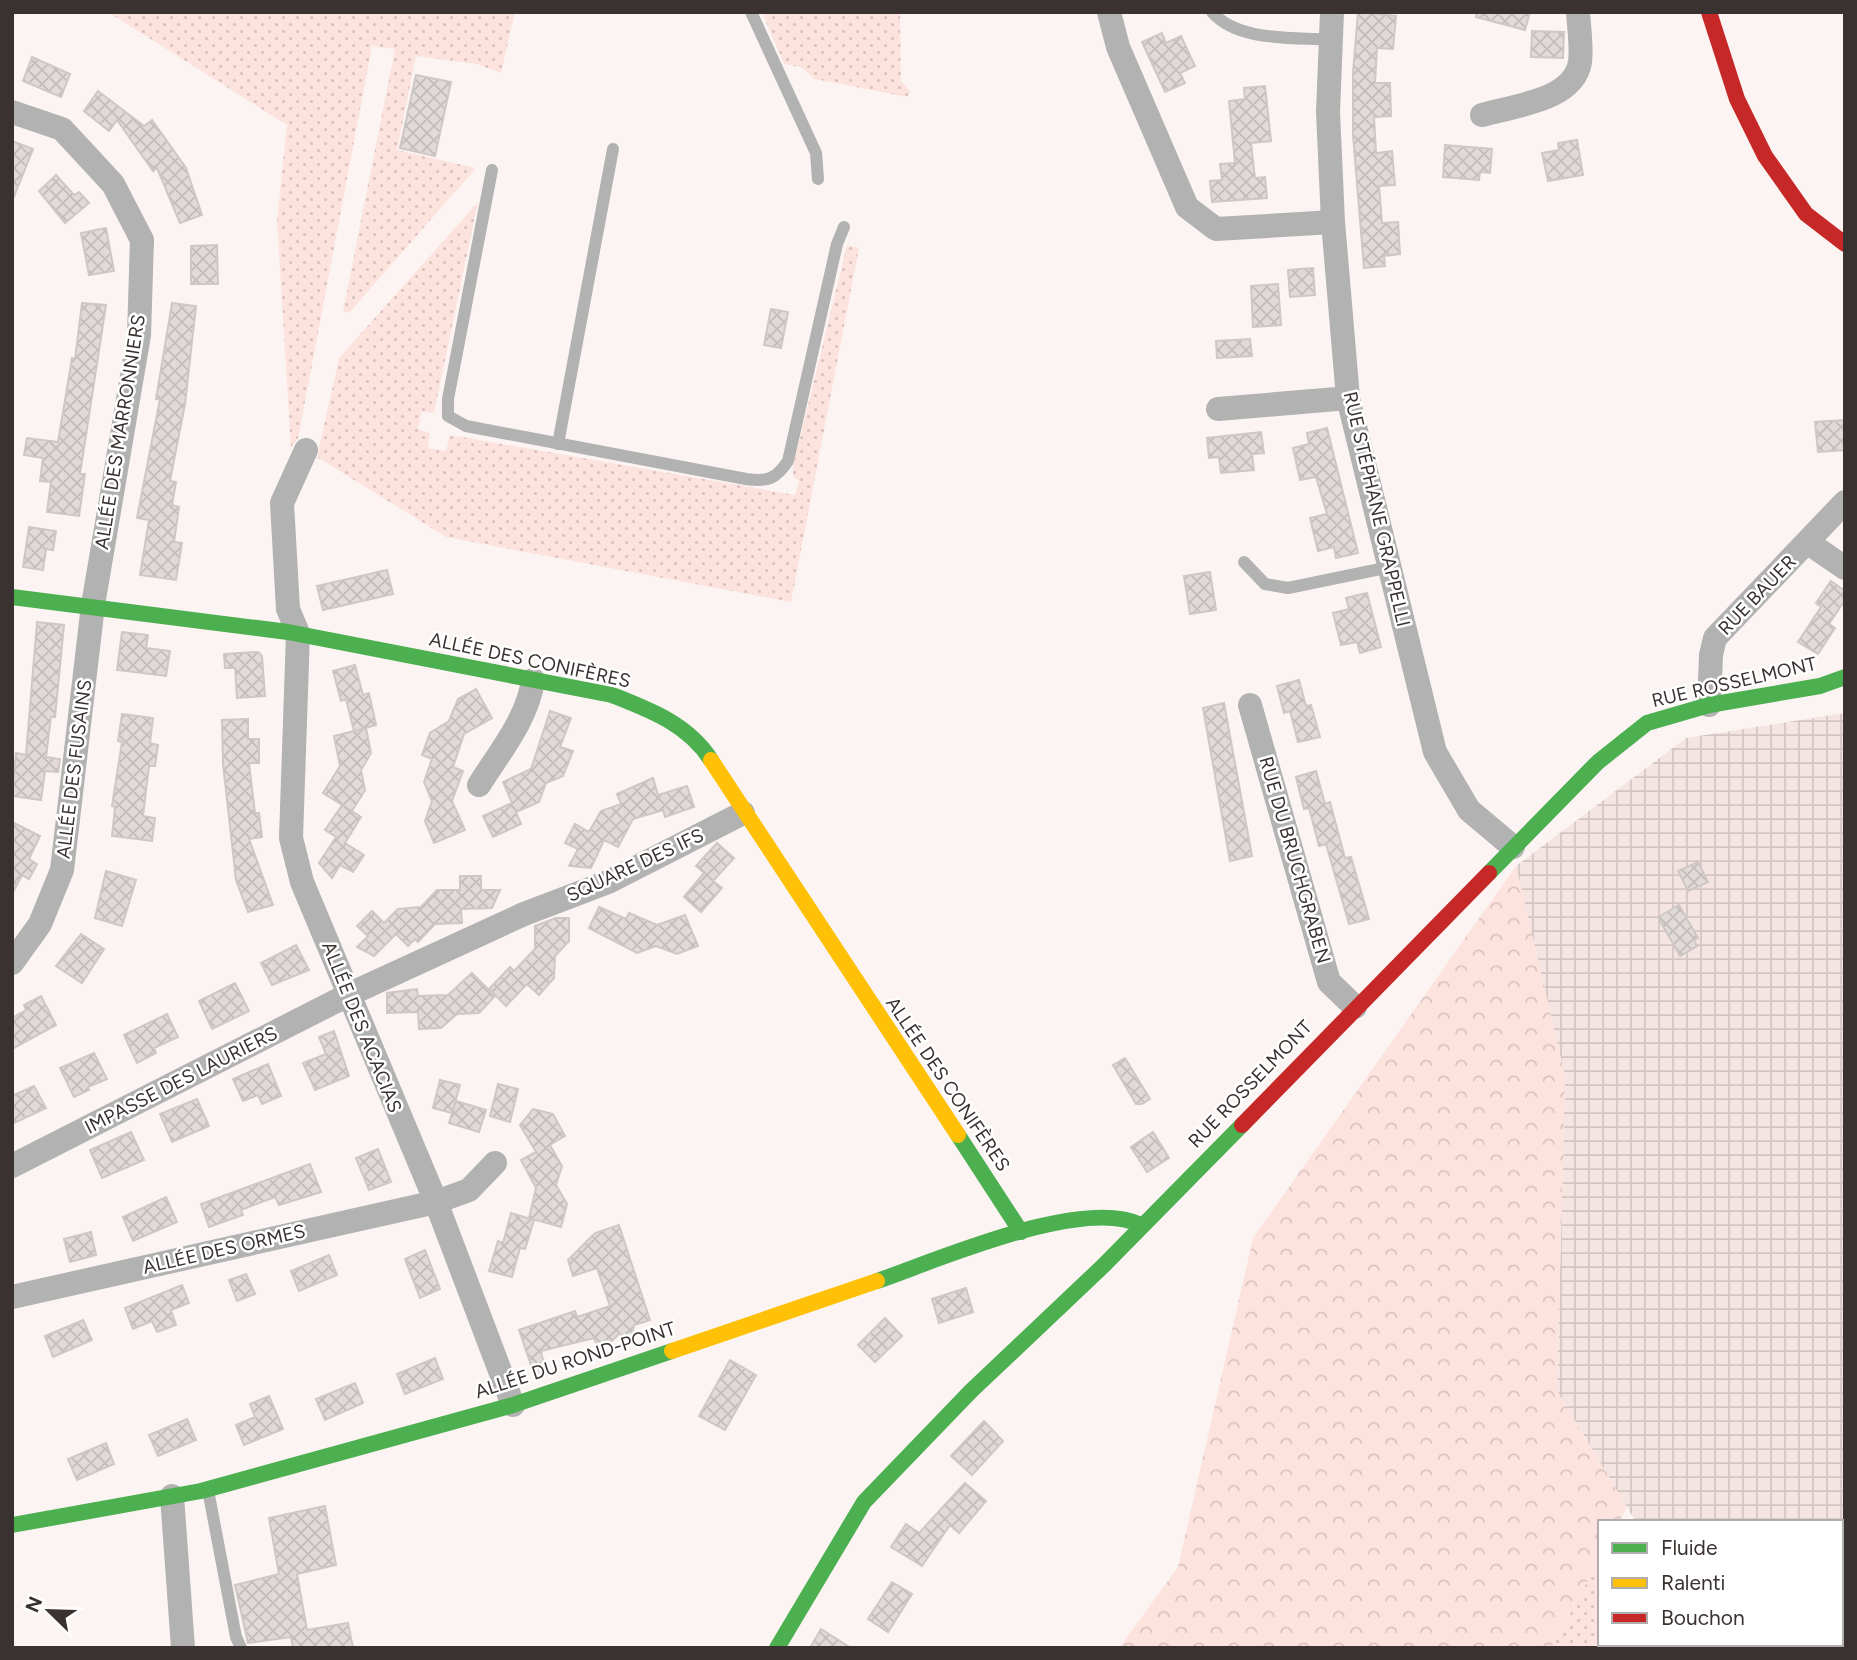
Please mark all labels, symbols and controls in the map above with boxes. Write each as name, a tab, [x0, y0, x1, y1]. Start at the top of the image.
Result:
street label: ALLÉE DES MARRONNIERS	[90, 313, 150, 551]
street label: RUE STÉPHANE GRAPPELLI	[1339, 389, 1415, 629]
street label: RUE BAUER	[1713, 550, 1801, 640]
street label: ALLÉE DES CONIFÈRES	[427, 627, 633, 693]
street label: RUE ROSSELMONT	[1649, 652, 1819, 712]
street label: ALLÉE DES FUSAINS	[52, 678, 96, 860]
street label: RUE DU BRUCHGRABEN	[1254, 754, 1336, 966]
street label: SQUARE DES IFS	[563, 823, 707, 907]
street label: ALLÉE DES ACACIAS	[317, 938, 407, 1116]
street label: ALLÉE DES CONIFÈRES	[881, 993, 1015, 1175]
street label: RUE ROSSELMONT	[1183, 1015, 1317, 1153]
street label: IMPASSE DES LAURIERS	[81, 1021, 281, 1139]
street label: ALLÉE DES ORMES	[140, 1219, 308, 1279]
street label: ALLÉE DU ROND-POINT	[472, 1317, 679, 1403]
legend	[1598, 1520, 1843, 1646]
text: Fluide	[1661, 1535, 1717, 1560]
text: Ralenti	[1661, 1570, 1725, 1595]
north arrow	[14, 1576, 84, 1646]
text: N	[20, 1593, 47, 1616]
text: Bouchon	[1661, 1605, 1745, 1630]

